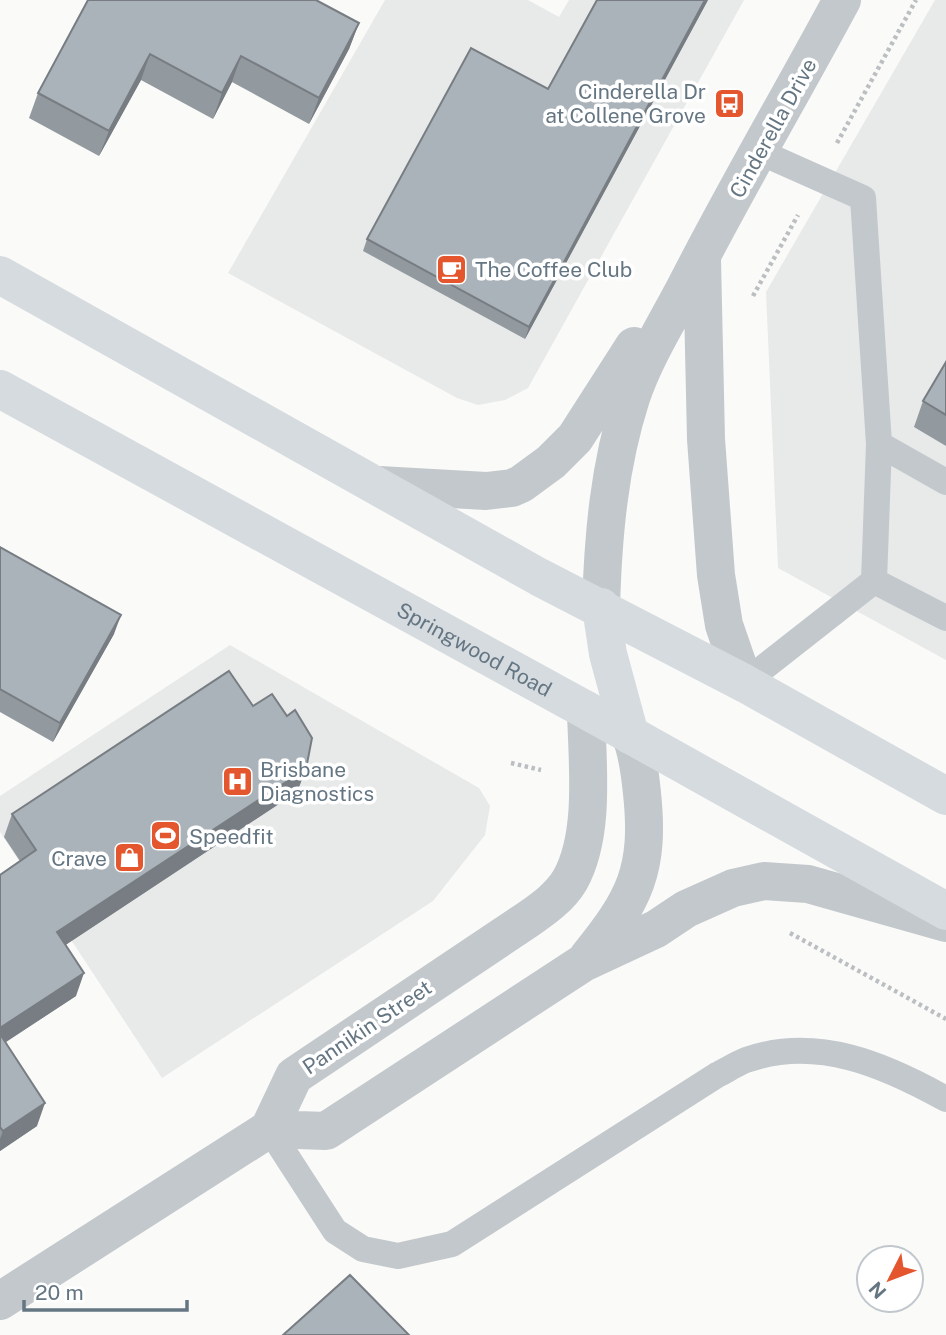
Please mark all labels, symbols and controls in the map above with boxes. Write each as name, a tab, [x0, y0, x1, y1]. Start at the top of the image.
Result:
street label: Cinderella Drive	[724, 54, 822, 202]
place label: Cinderella Dr at Collene Grove	[545, 79, 706, 128]
bus stop icon: Cinderella Dr at Collene Grove	[712, 86, 746, 120]
cafe icon: The Coffee Club	[435, 252, 469, 286]
place label: The Coffee Club	[475, 257, 632, 282]
street label: Springwood Road	[393, 596, 556, 701]
place label: Brisbane Diagnostics	[260, 757, 374, 806]
hospital icon: Brisbane Diagnostics	[220, 764, 254, 798]
sports icon: Speedfit	[149, 819, 183, 853]
place label: Speedfit	[189, 824, 274, 849]
shop icon: Crave	[113, 841, 147, 875]
place label: Crave	[51, 846, 107, 871]
street label: Pannikin Street	[298, 975, 436, 1079]
north arrow	[855, 1244, 925, 1314]
scale bar	[24, 1268, 187, 1312]
text: N	[864, 1277, 891, 1303]
text: 20 m	[35, 1280, 84, 1305]

